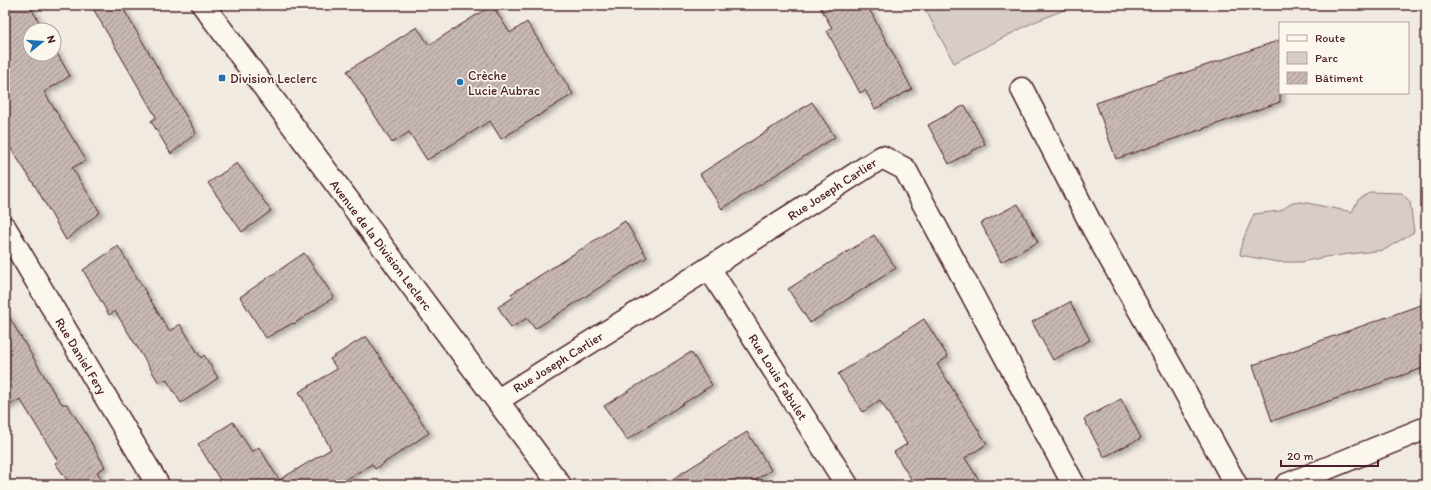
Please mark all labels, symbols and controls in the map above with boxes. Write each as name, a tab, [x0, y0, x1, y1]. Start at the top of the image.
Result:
north arrow	[22, 22, 62, 62]
legend	[1279, 22, 1409, 94]
text: Route	[1315, 31, 1345, 45]
text: N	[44, 34, 58, 45]
text: Parc	[1315, 51, 1338, 65]
place label: Crèche Lucie Aubrac	[468, 68, 540, 98]
place label: Division Leclerc	[230, 71, 317, 86]
text: Bâtiment	[1315, 71, 1364, 85]
marker: Division Leclerc	[217, 73, 227, 83]
marker: Crèche Lucie Aubrac	[455, 77, 465, 87]
street label: Rue Joseph Carlier	[785, 154, 880, 223]
street label: Avenue de la Division Leclerc	[327, 177, 435, 313]
street label: Rue Daniel Fery	[52, 315, 110, 397]
street label: Rue Joseph Carlier	[510, 328, 606, 396]
street label: Rue Louis Fabulet	[746, 331, 811, 423]
scale bar	[1281, 442, 1378, 468]
text: 20 m	[1287, 449, 1314, 463]

